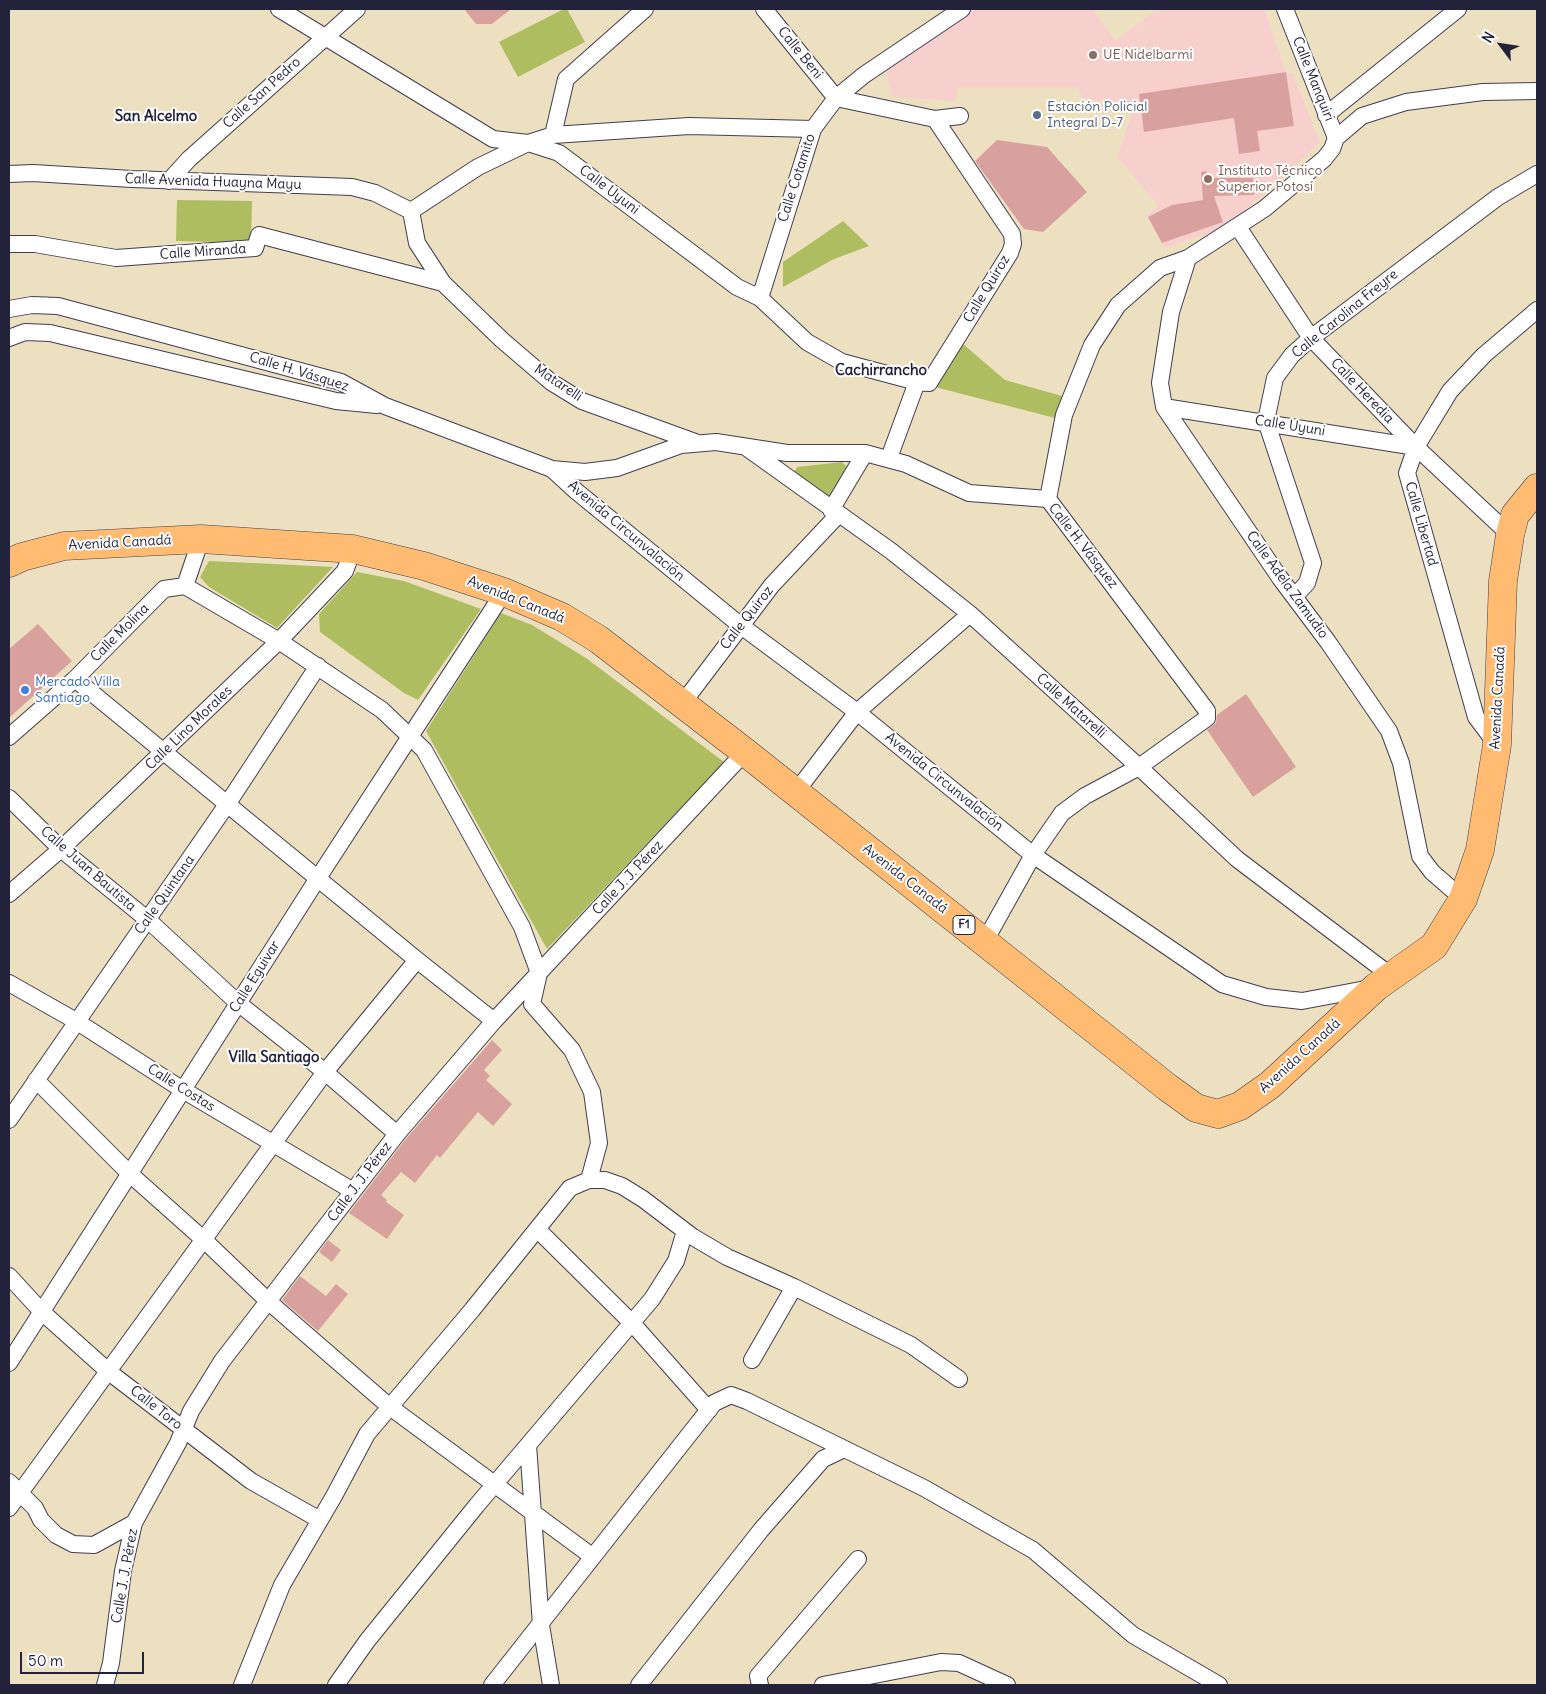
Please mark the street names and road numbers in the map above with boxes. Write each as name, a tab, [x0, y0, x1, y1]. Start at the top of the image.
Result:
street label: Calle Beni	[774, 24, 826, 82]
street label: Calle Manquiri	[1288, 34, 1338, 124]
street label: Calle San Pedro	[220, 54, 304, 132]
street label: Calle Cotamito	[775, 132, 819, 224]
street label: Calle Uyuni	[576, 162, 642, 218]
street label: Calle Avenida Huayna Mayu	[124, 171, 302, 193]
street label: Calle Miranda	[159, 241, 247, 263]
street label: Calle Quiroz	[960, 252, 1014, 326]
street label: Calle Carolina Freyre	[1289, 266, 1401, 362]
street label: Calle H. Vásquez	[247, 349, 351, 395]
street label: Calle Heredia	[1327, 355, 1397, 427]
street label: Matarelli	[531, 361, 585, 405]
street label: Calle Uyuni	[1254, 412, 1326, 440]
street label: Avenida Circunvalación	[564, 477, 688, 585]
street label: Calle Libertad	[1401, 480, 1441, 568]
street label: Calle H. Vásquez	[1045, 500, 1121, 592]
street label: Calle Adela Zamudio	[1242, 528, 1332, 642]
street label: Avenida Canadá	[68, 532, 172, 554]
street label: Avenida Canadá	[465, 573, 567, 627]
street label: Calle Quiroz	[717, 583, 777, 653]
street label: Calle Molina	[87, 600, 153, 666]
street label: Avenida Canadá	[1487, 646, 1509, 750]
street label: Calle Matarelli	[1033, 670, 1109, 742]
street label: Calle Lino Morales	[142, 682, 236, 774]
street label: Avenida Circunvalación	[881, 729, 1007, 835]
street label: Calle Juan Bautista	[37, 823, 139, 915]
street label: Calle J. J. Pérez	[589, 837, 667, 919]
street label: Avenida Canadá	[859, 841, 951, 917]
street label: Calle Quintana	[131, 852, 199, 938]
road number: F1	[953, 916, 975, 934]
street label: Calle Eguivar	[226, 938, 284, 1016]
street label: Avenida Canadá	[1256, 1015, 1344, 1097]
street label: Calle Costas	[144, 1061, 218, 1115]
street label: Calle J. J. Pérez	[324, 1139, 396, 1225]
street label: Calle Toro	[126, 1382, 186, 1434]
street label: Calle J. J. Pérez	[108, 1527, 142, 1625]

